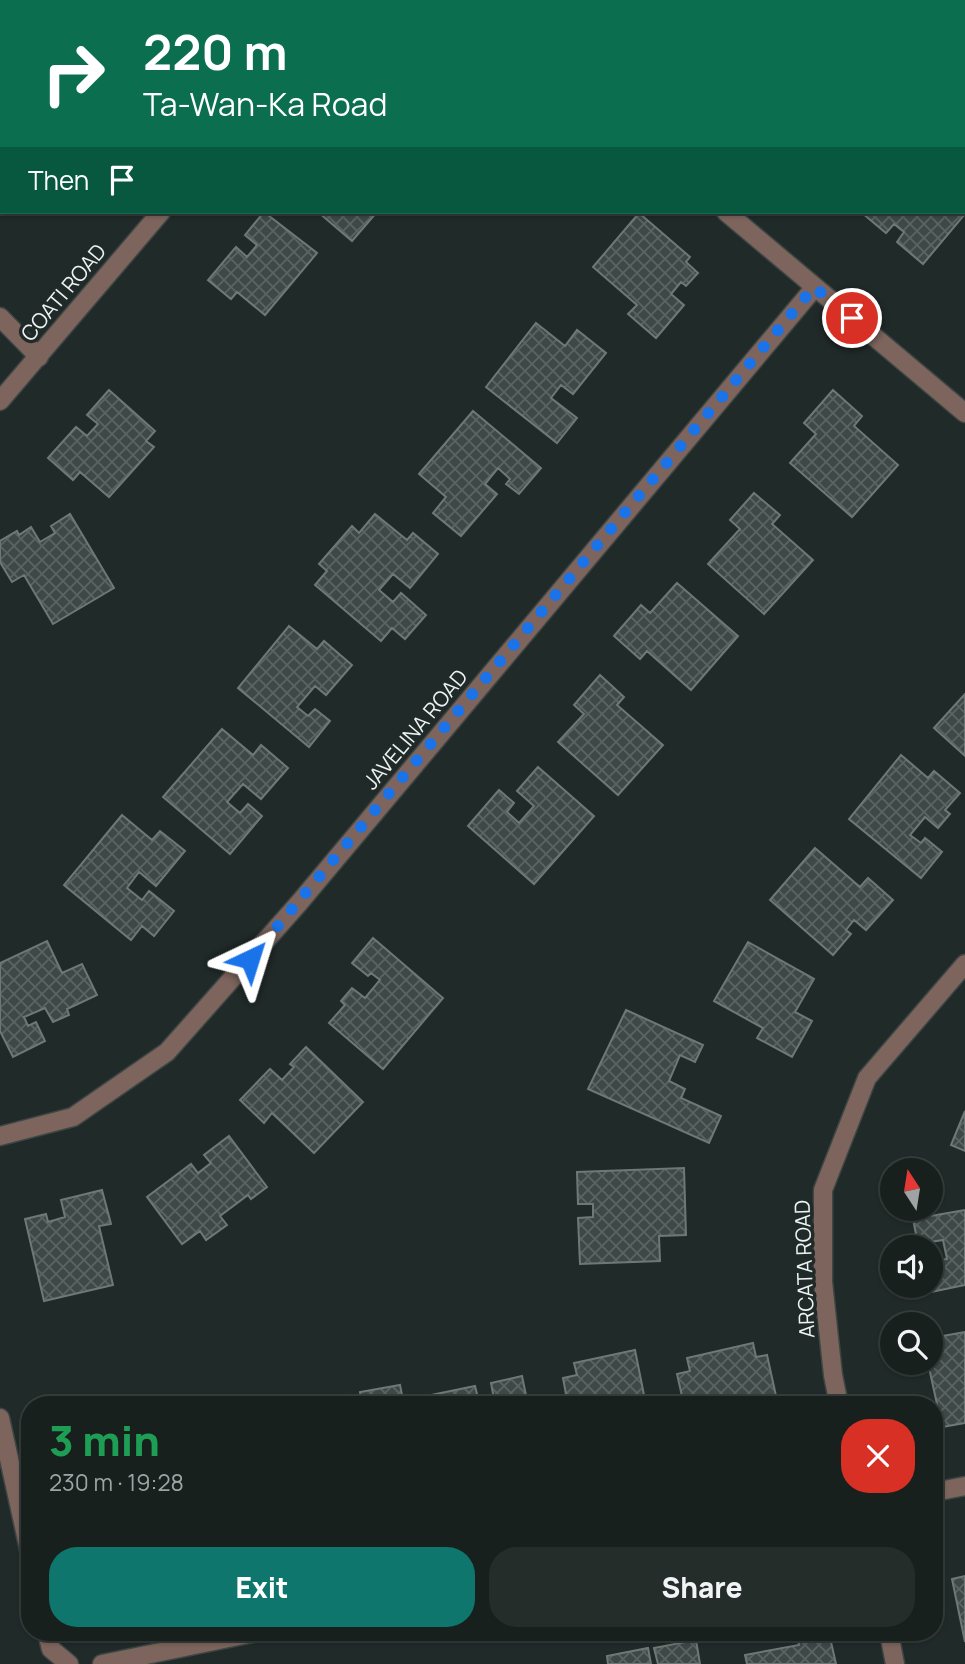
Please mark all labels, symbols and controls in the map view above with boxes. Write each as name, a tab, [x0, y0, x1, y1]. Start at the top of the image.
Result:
text: 220 m	[143, 18, 287, 85]
icon: right	[28, 28, 119, 119]
text: Ta-Wan-Ka Road	[143, 82, 387, 126]
icon: arrive	[103, 161, 141, 199]
text: Then	[28, 162, 89, 198]
street label: COATI ROAD	[14, 237, 112, 347]
pin	[822, 288, 882, 348]
icon: arrive	[833, 299, 871, 337]
street label: JAVELINA ROAD	[356, 663, 474, 795]
position arrow	[213, 922, 287, 996]
north arrow	[880, 1158, 943, 1222]
map controls	[880, 1158, 943, 1375]
street label: ARCATA ROAD	[788, 1200, 820, 1338]
button: sound	[880, 1235, 943, 1298]
button: search	[880, 1312, 943, 1375]
text: 3 min	[49, 1411, 160, 1469]
button: close	[841, 1419, 915, 1493]
text: 230 m · 19:28	[49, 1466, 184, 1498]
button: Exit	[49, 1547, 475, 1627]
button: Share	[489, 1547, 915, 1627]

